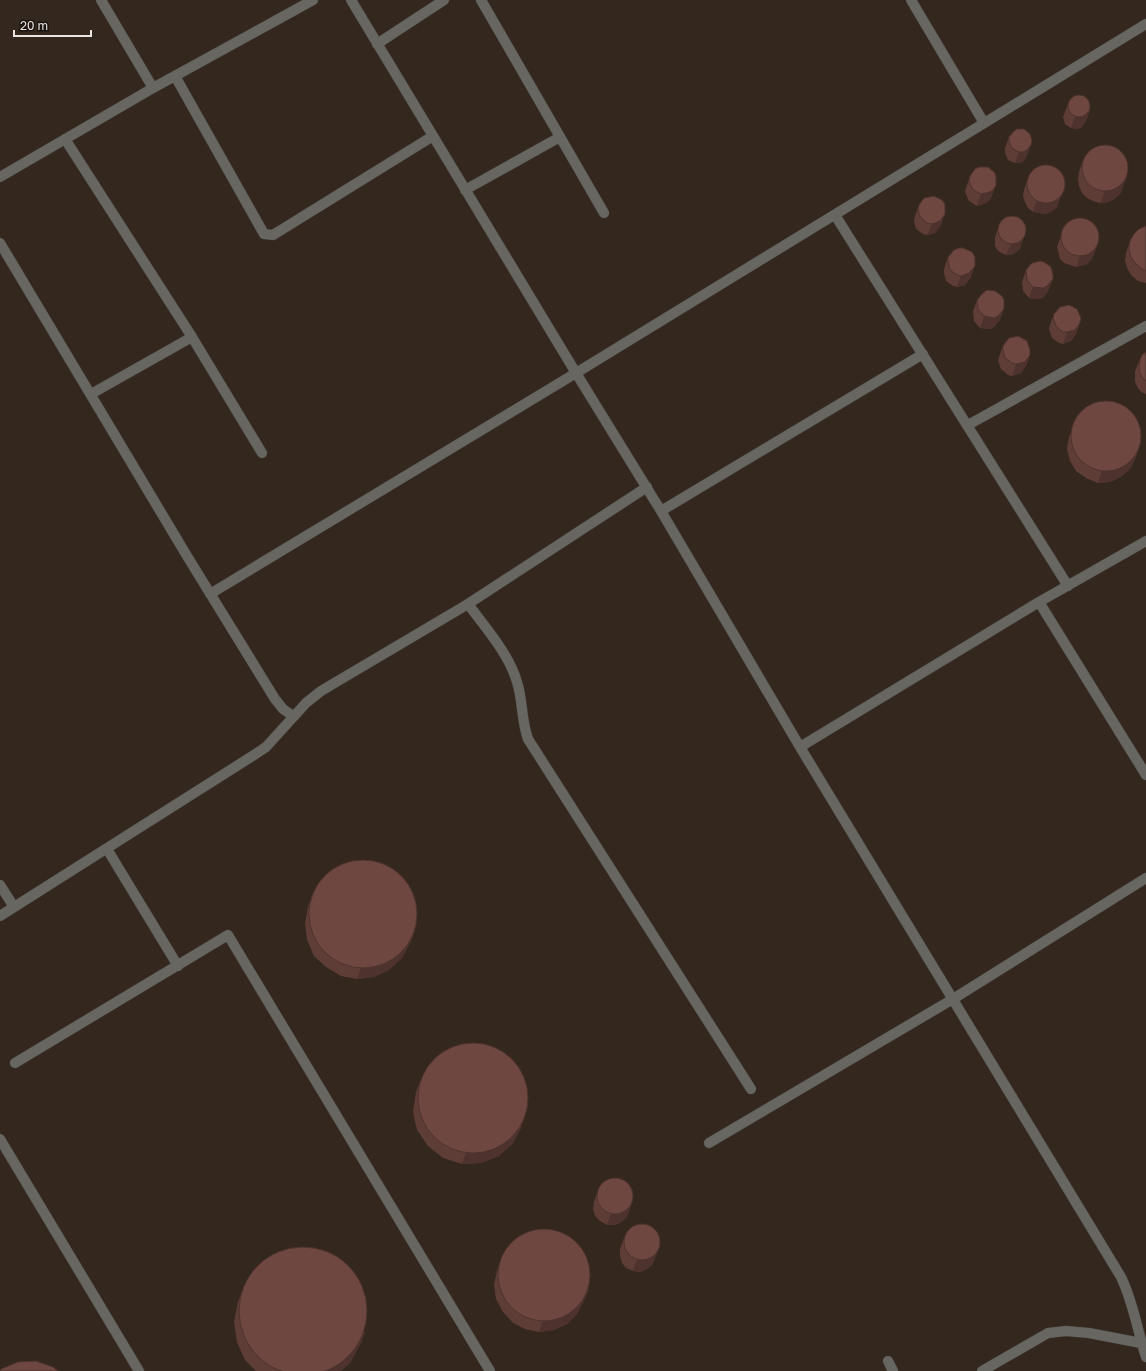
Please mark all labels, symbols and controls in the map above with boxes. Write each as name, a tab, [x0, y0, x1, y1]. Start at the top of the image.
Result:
scale bar	[14, 12, 91, 38]
text: 20 m	[20, 18, 48, 33]

